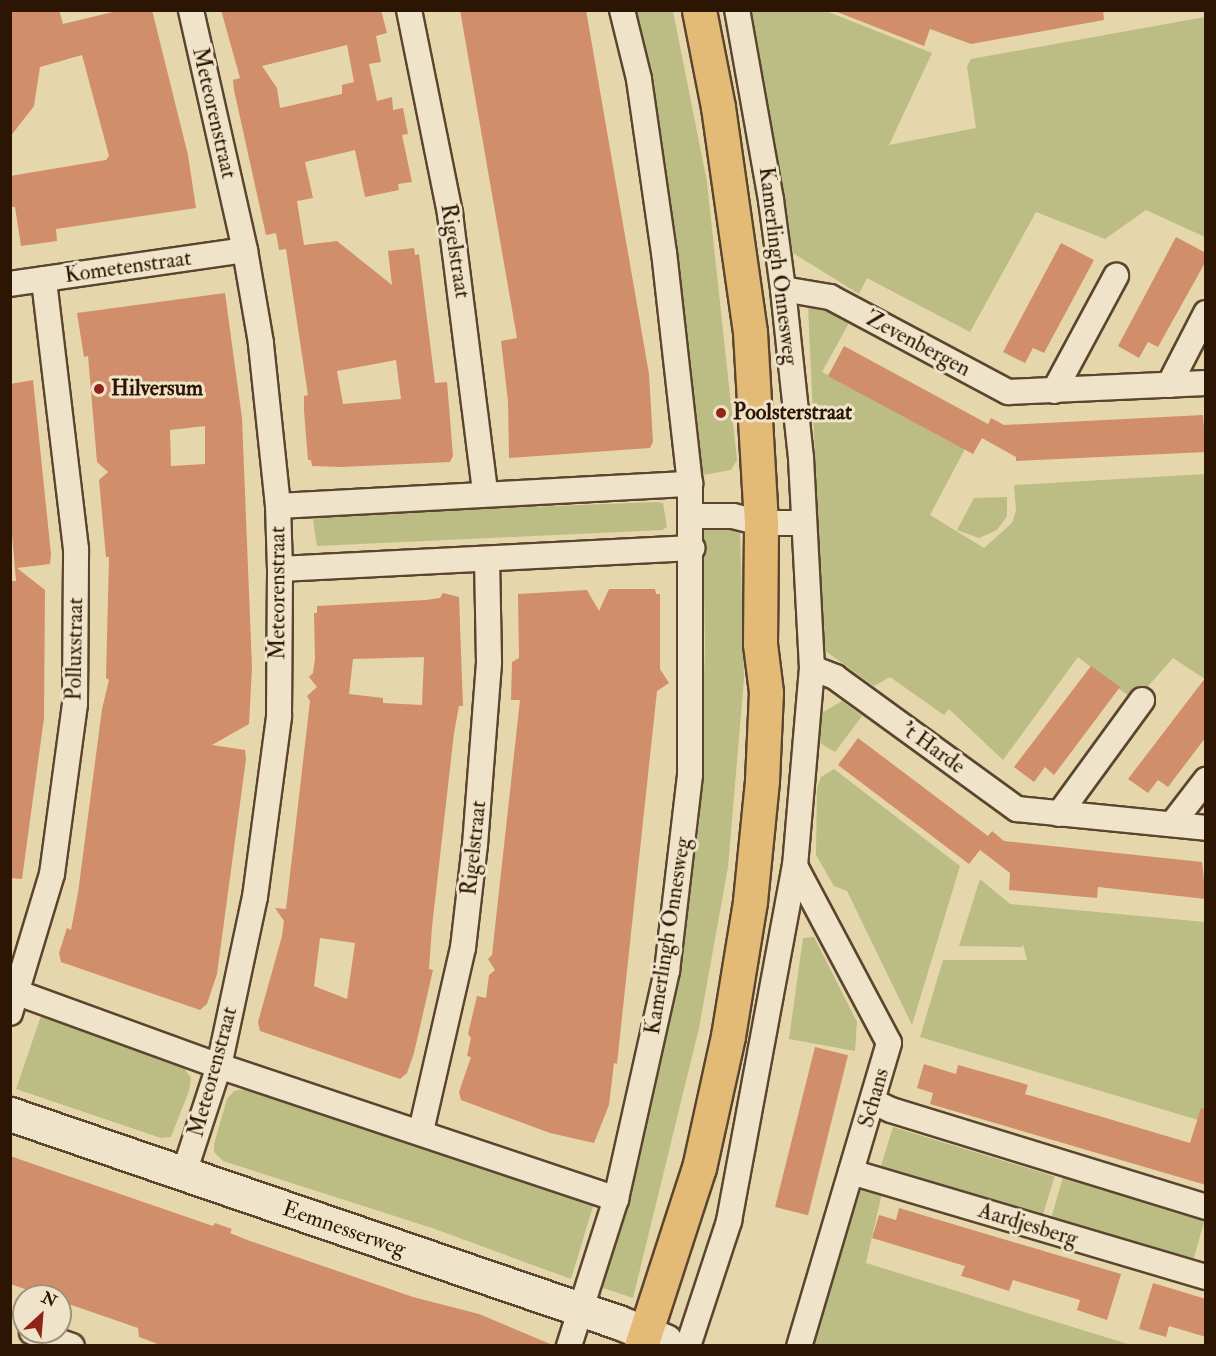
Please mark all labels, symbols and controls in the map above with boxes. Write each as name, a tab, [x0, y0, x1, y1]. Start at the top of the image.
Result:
street label: Meteorenstraat	[186, 45, 242, 181]
street label: Kamerlingh Onnesweg	[753, 165, 803, 367]
street label: Rigelstraat	[435, 202, 475, 300]
street label: Kometenstraat	[63, 245, 193, 289]
street label: Zevenbergen	[861, 305, 975, 383]
place label: Hilversum	[111, 376, 203, 402]
marker: Hilversum	[92, 382, 106, 396]
place label: Poolsterstraat	[733, 400, 852, 426]
marker: Poolsterstraat	[714, 406, 728, 420]
street label: Meteorenstraat	[265, 526, 291, 660]
street label: Polluxstraat	[61, 597, 89, 701]
street label: 't Harde	[896, 716, 970, 780]
street label: Rigelstraat	[456, 799, 492, 897]
street label: Kamerlingh Onnesweg	[639, 836, 697, 1036]
street label: Meteorenstraat	[183, 1004, 243, 1140]
street label: Schans	[853, 1065, 895, 1131]
street label: Eemnesserweg	[279, 1196, 409, 1262]
street label: Aardjesberg	[975, 1197, 1081, 1253]
north arrow	[12, 1284, 72, 1344]
text: N	[38, 1287, 60, 1312]

